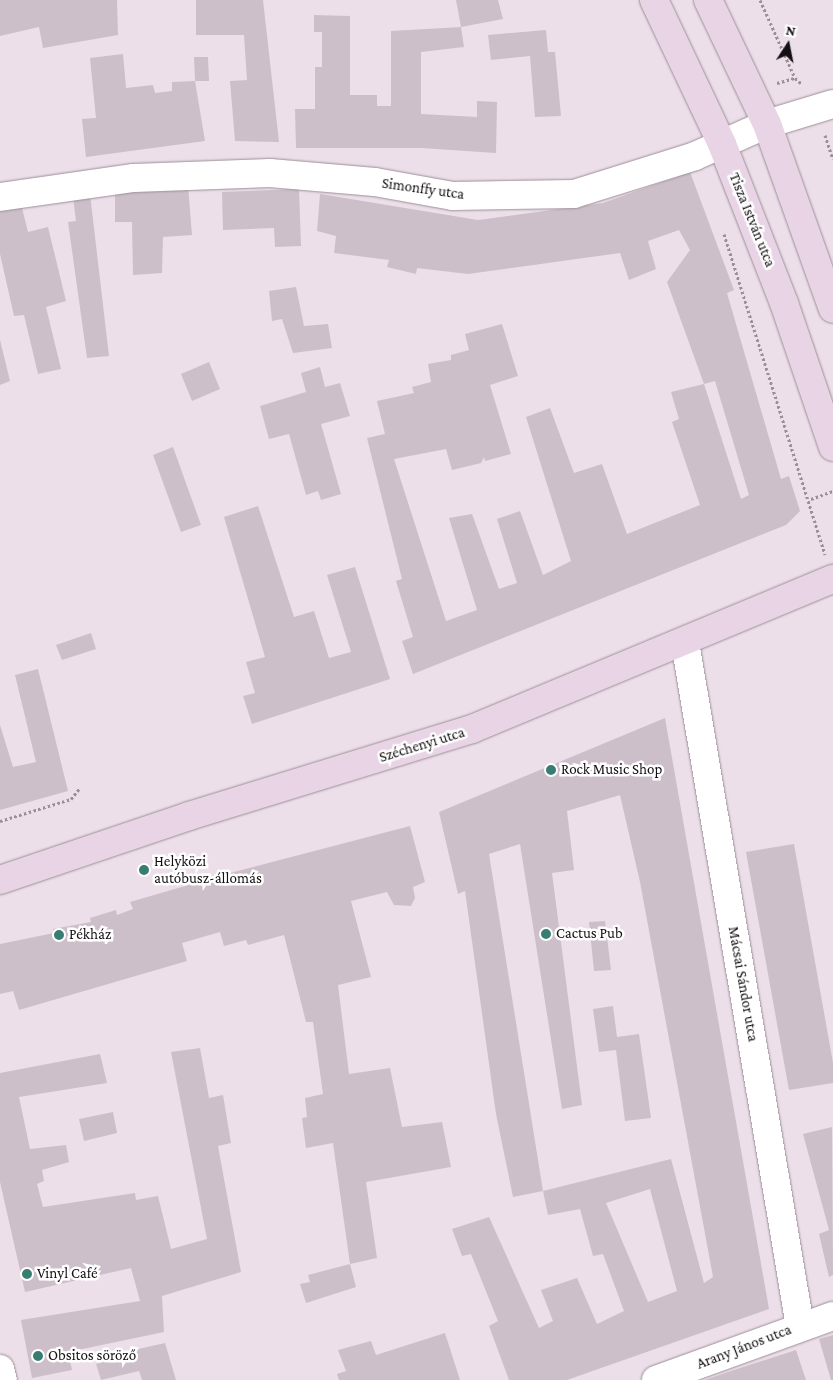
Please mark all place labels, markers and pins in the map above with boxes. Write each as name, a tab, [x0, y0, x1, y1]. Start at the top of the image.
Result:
place label: Rock Music Shop	[561, 761, 662, 779]
marker: Rock Music Shop	[545, 764, 557, 776]
place label: Helyközi autóbusz-állomás	[154, 852, 262, 887]
marker: Helyközi autóbusz-állomás	[138, 864, 150, 876]
place label: Cactus Pub	[556, 925, 623, 943]
place label: Pékház	[69, 926, 111, 944]
marker: Cactus Pub	[540, 928, 552, 940]
marker: Pékház	[53, 929, 65, 941]
place label: Vinyl Café	[37, 1265, 98, 1283]
marker: Vinyl Café	[21, 1268, 33, 1280]
place label: Obsitos söröző	[48, 1347, 136, 1365]
marker: Obsitos söröző	[32, 1350, 44, 1362]

